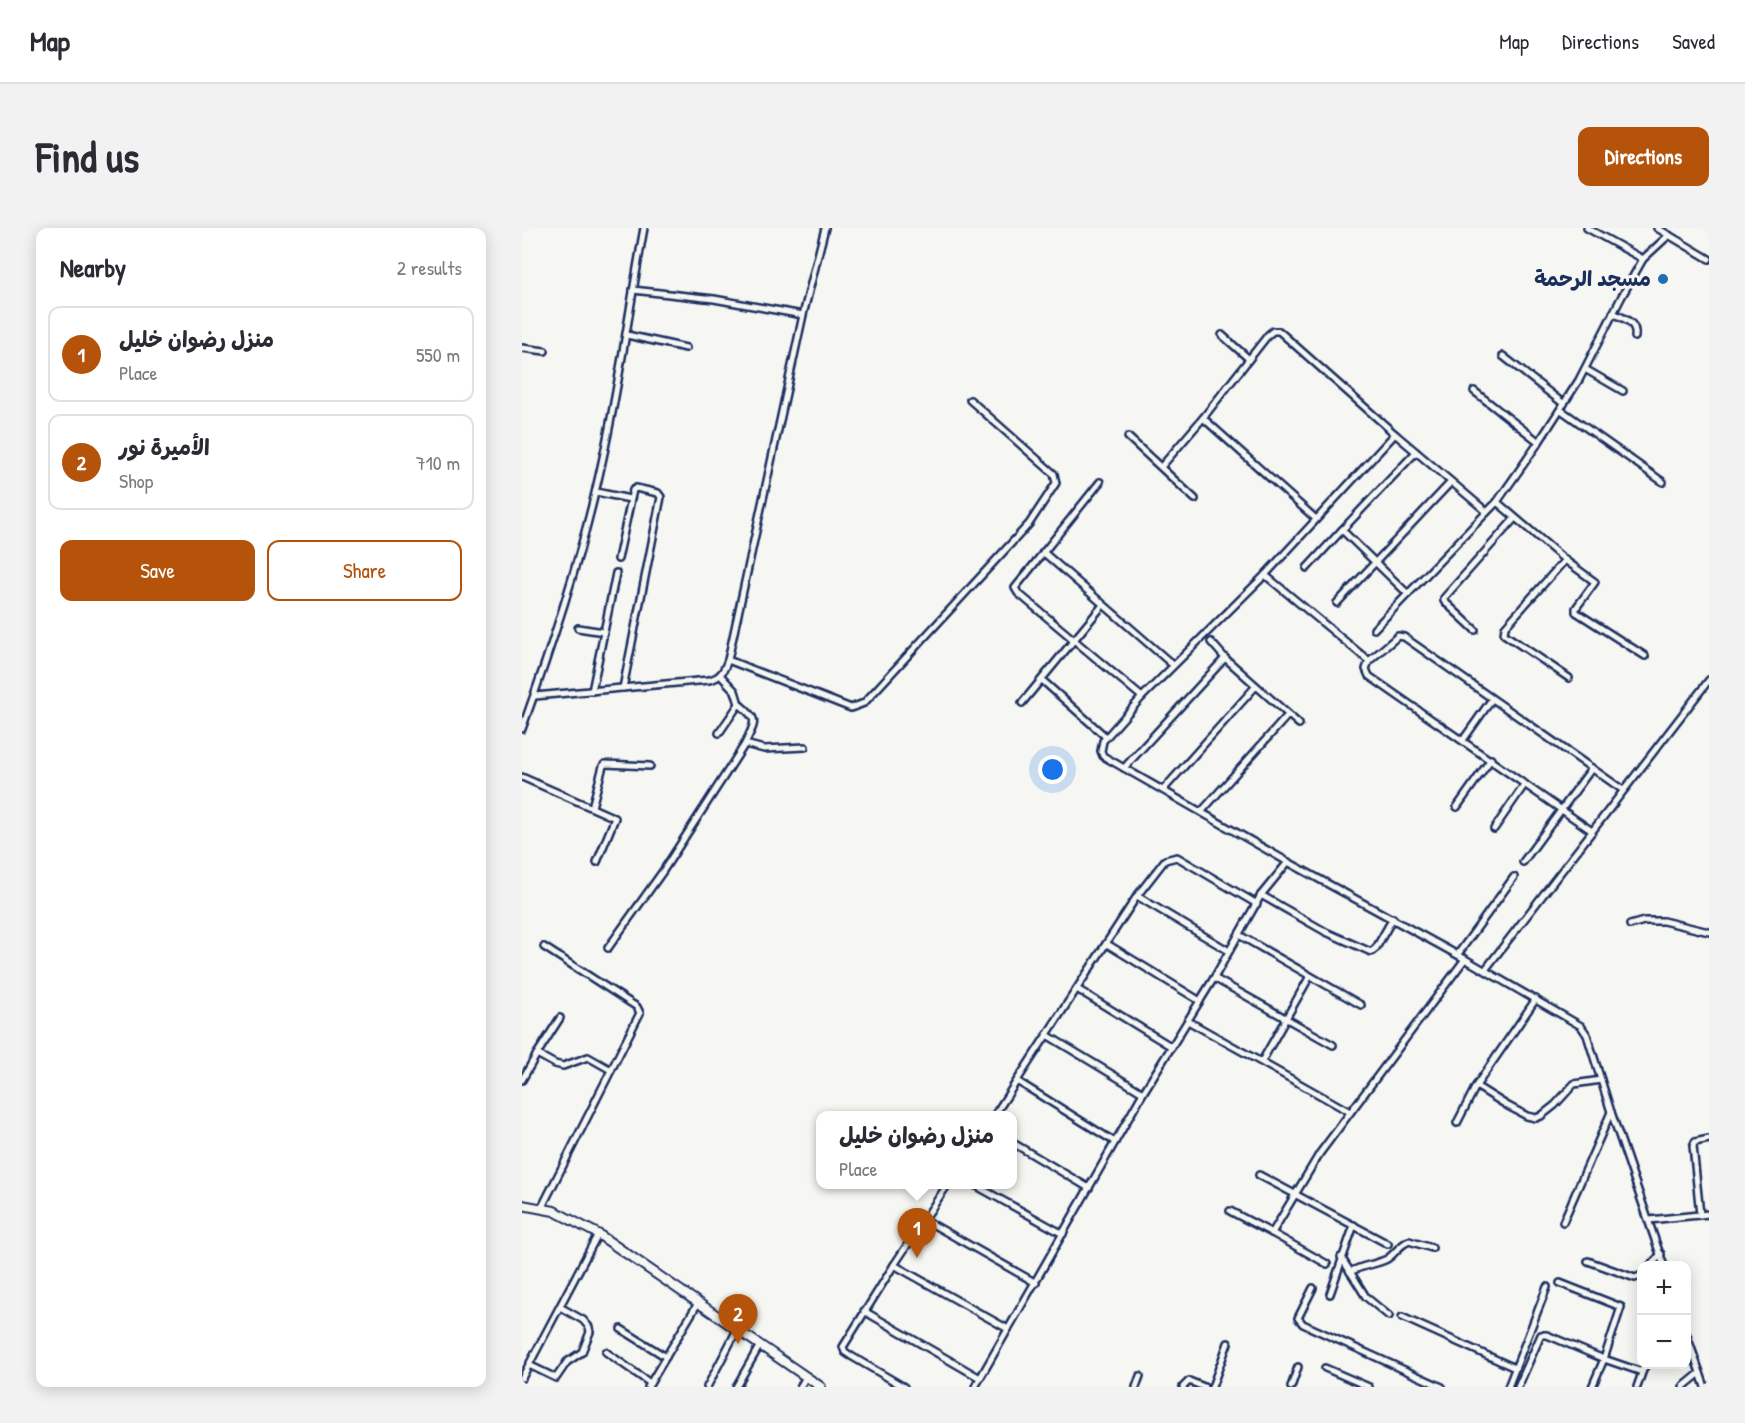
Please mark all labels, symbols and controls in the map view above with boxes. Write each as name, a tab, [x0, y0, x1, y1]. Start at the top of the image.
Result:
text: Map	[30, 22, 70, 60]
text: Map	[1499, 27, 1529, 56]
text: Directions	[1562, 27, 1639, 56]
text: Saved	[1672, 27, 1715, 56]
button: Directions	[1578, 127, 1709, 186]
text: Find us	[36, 128, 139, 185]
text: Nearby	[60, 250, 126, 285]
text: 2 results	[397, 254, 462, 281]
place label: مسجد الرحمة	[1534, 264, 1651, 293]
marker: مسجد الرحمة	[1656, 272, 1670, 286]
text: منزل رضوان خليل	[119, 324, 274, 354]
text: 1	[78, 341, 85, 368]
text: 550 m	[416, 341, 460, 368]
text: Place	[119, 359, 158, 386]
text: الأميرة نور	[119, 432, 210, 462]
text: 2	[77, 449, 86, 476]
text: 710 m	[416, 449, 460, 476]
text: Shop	[119, 467, 153, 494]
button: Save	[60, 540, 255, 601]
button: Share	[267, 540, 462, 601]
your location	[1038, 755, 1067, 784]
popup	[816, 1111, 1017, 1189]
text: منزل رضوان خليل	[839, 1120, 994, 1150]
text: Place	[839, 1155, 877, 1182]
pin: 1	[898, 1208, 936, 1258]
map controls	[1637, 1261, 1691, 1369]
button: +	[1637, 1261, 1691, 1315]
pin: 2	[718, 1294, 758, 1344]
button: −	[1637, 1315, 1691, 1369]

